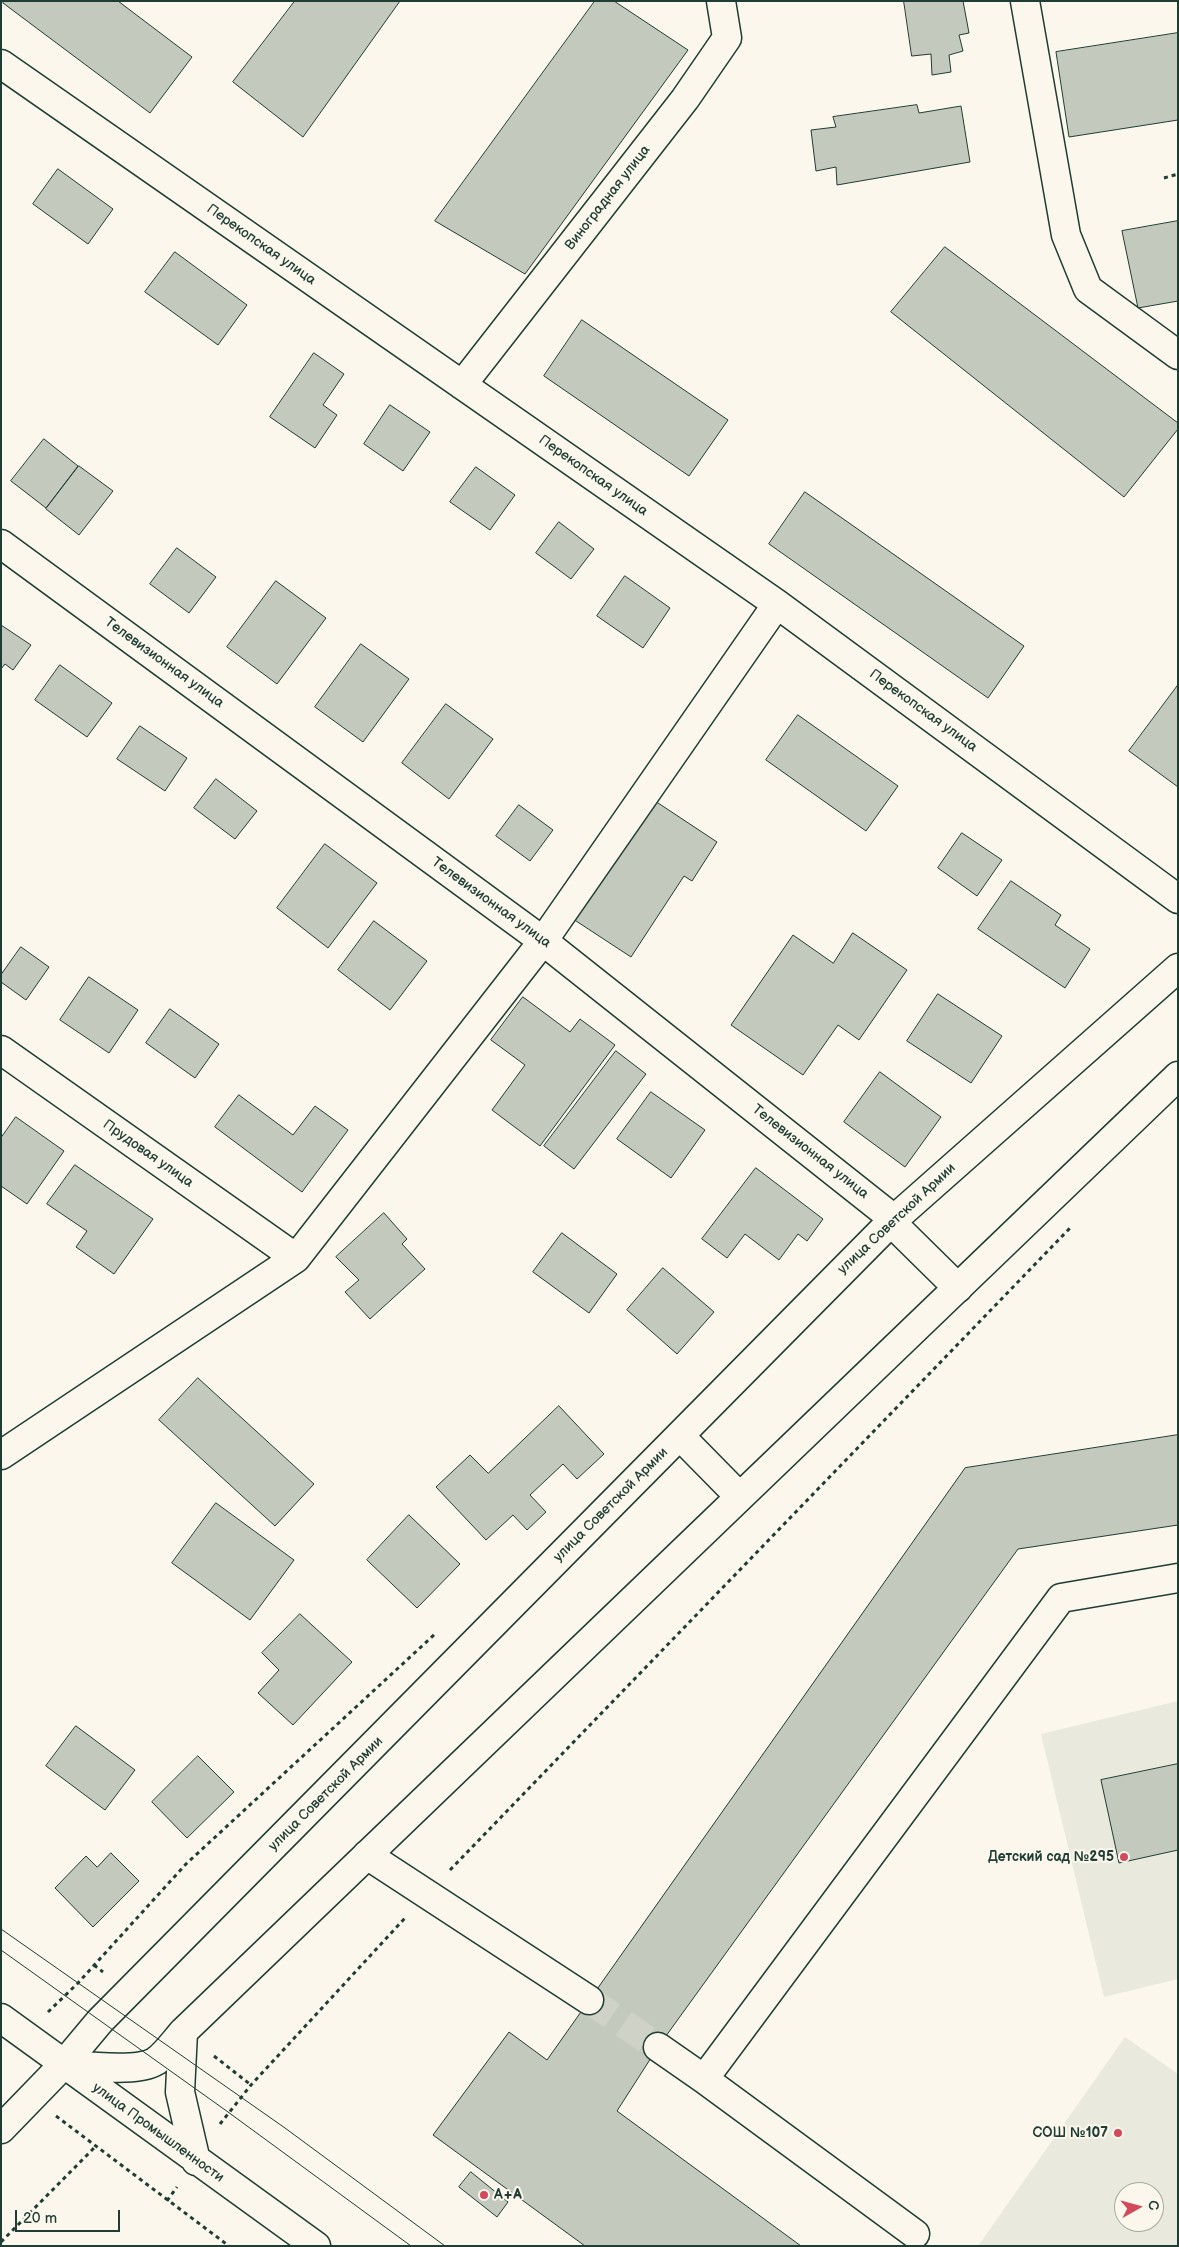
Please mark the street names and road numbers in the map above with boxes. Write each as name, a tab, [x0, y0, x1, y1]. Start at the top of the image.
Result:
street label: Виноградная улица	[562, 142, 654, 254]
street label: Перекопская улица	[203, 201, 319, 289]
street label: Перекопская улица	[535, 432, 651, 520]
street label: Телевизионная улица	[101, 614, 227, 712]
street label: Перекопская улица	[866, 666, 980, 756]
street label: Телевизионная улица	[428, 854, 554, 952]
street label: Телевизионная улица	[748, 1101, 872, 1203]
street label: Прудовая улица	[100, 1117, 196, 1191]
street label: улица Советской Армии	[835, 1160, 959, 1278]
street label: улица Советской Армии	[550, 1444, 672, 1566]
street label: улица Советской Армии	[265, 1733, 387, 1855]
street label: улица Промышленности	[89, 2080, 227, 2186]

